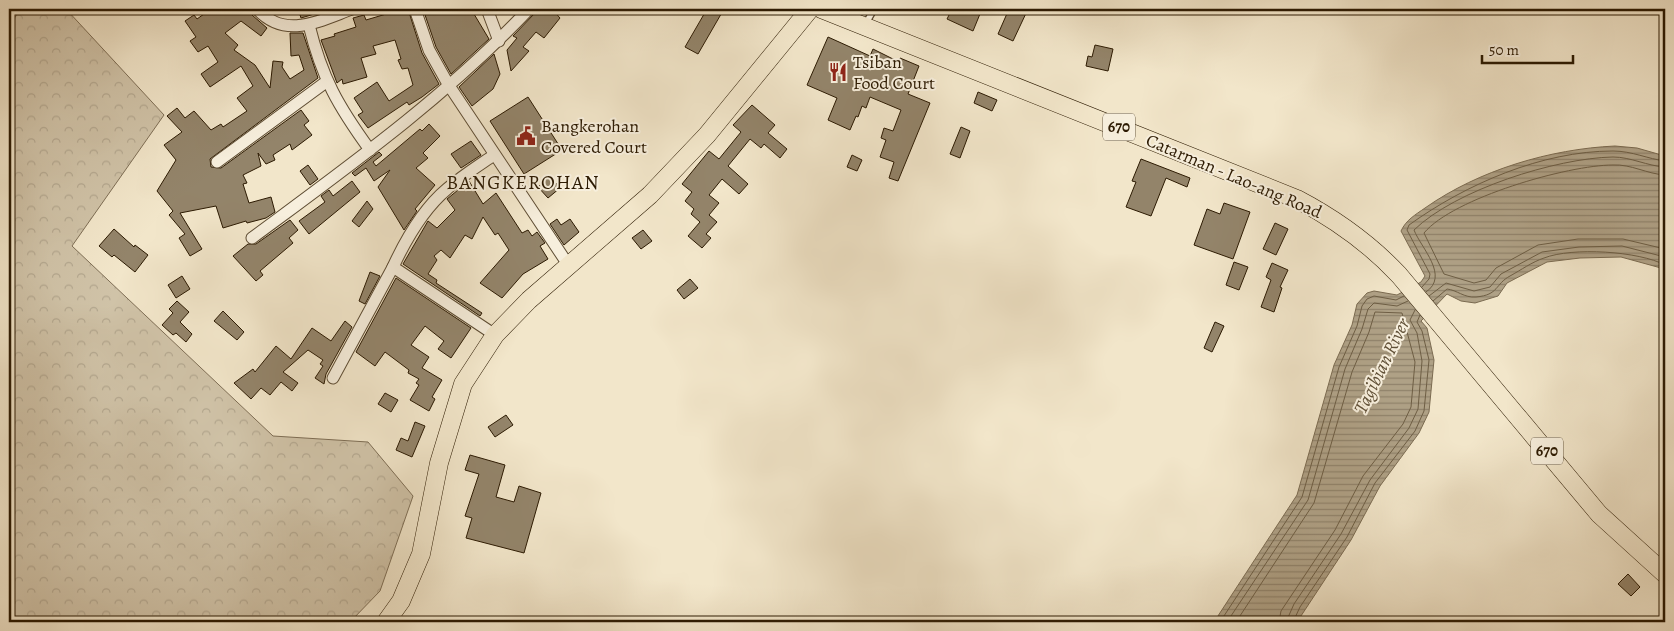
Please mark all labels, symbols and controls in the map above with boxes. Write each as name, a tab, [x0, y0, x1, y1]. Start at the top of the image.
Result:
scale bar	[1482, 32, 1573, 64]
text: 50 m	[1489, 40, 1519, 60]
place label: Tsiban Food Court	[853, 50, 935, 95]
restaurant icon: Tsiban Food Court	[827, 61, 849, 83]
place label: Bangkerohan Covered Court	[541, 114, 647, 159]
road number: 670	[1103, 114, 1135, 140]
public building icon: Bangkerohan Covered Court	[515, 125, 537, 147]
street label: Catarman - Lao-ang Road	[1142, 128, 1326, 224]
district label: BANGKEROHAN	[446, 169, 600, 196]
water label: Tagibian River	[1348, 313, 1417, 418]
road number: 670	[1531, 438, 1563, 464]

